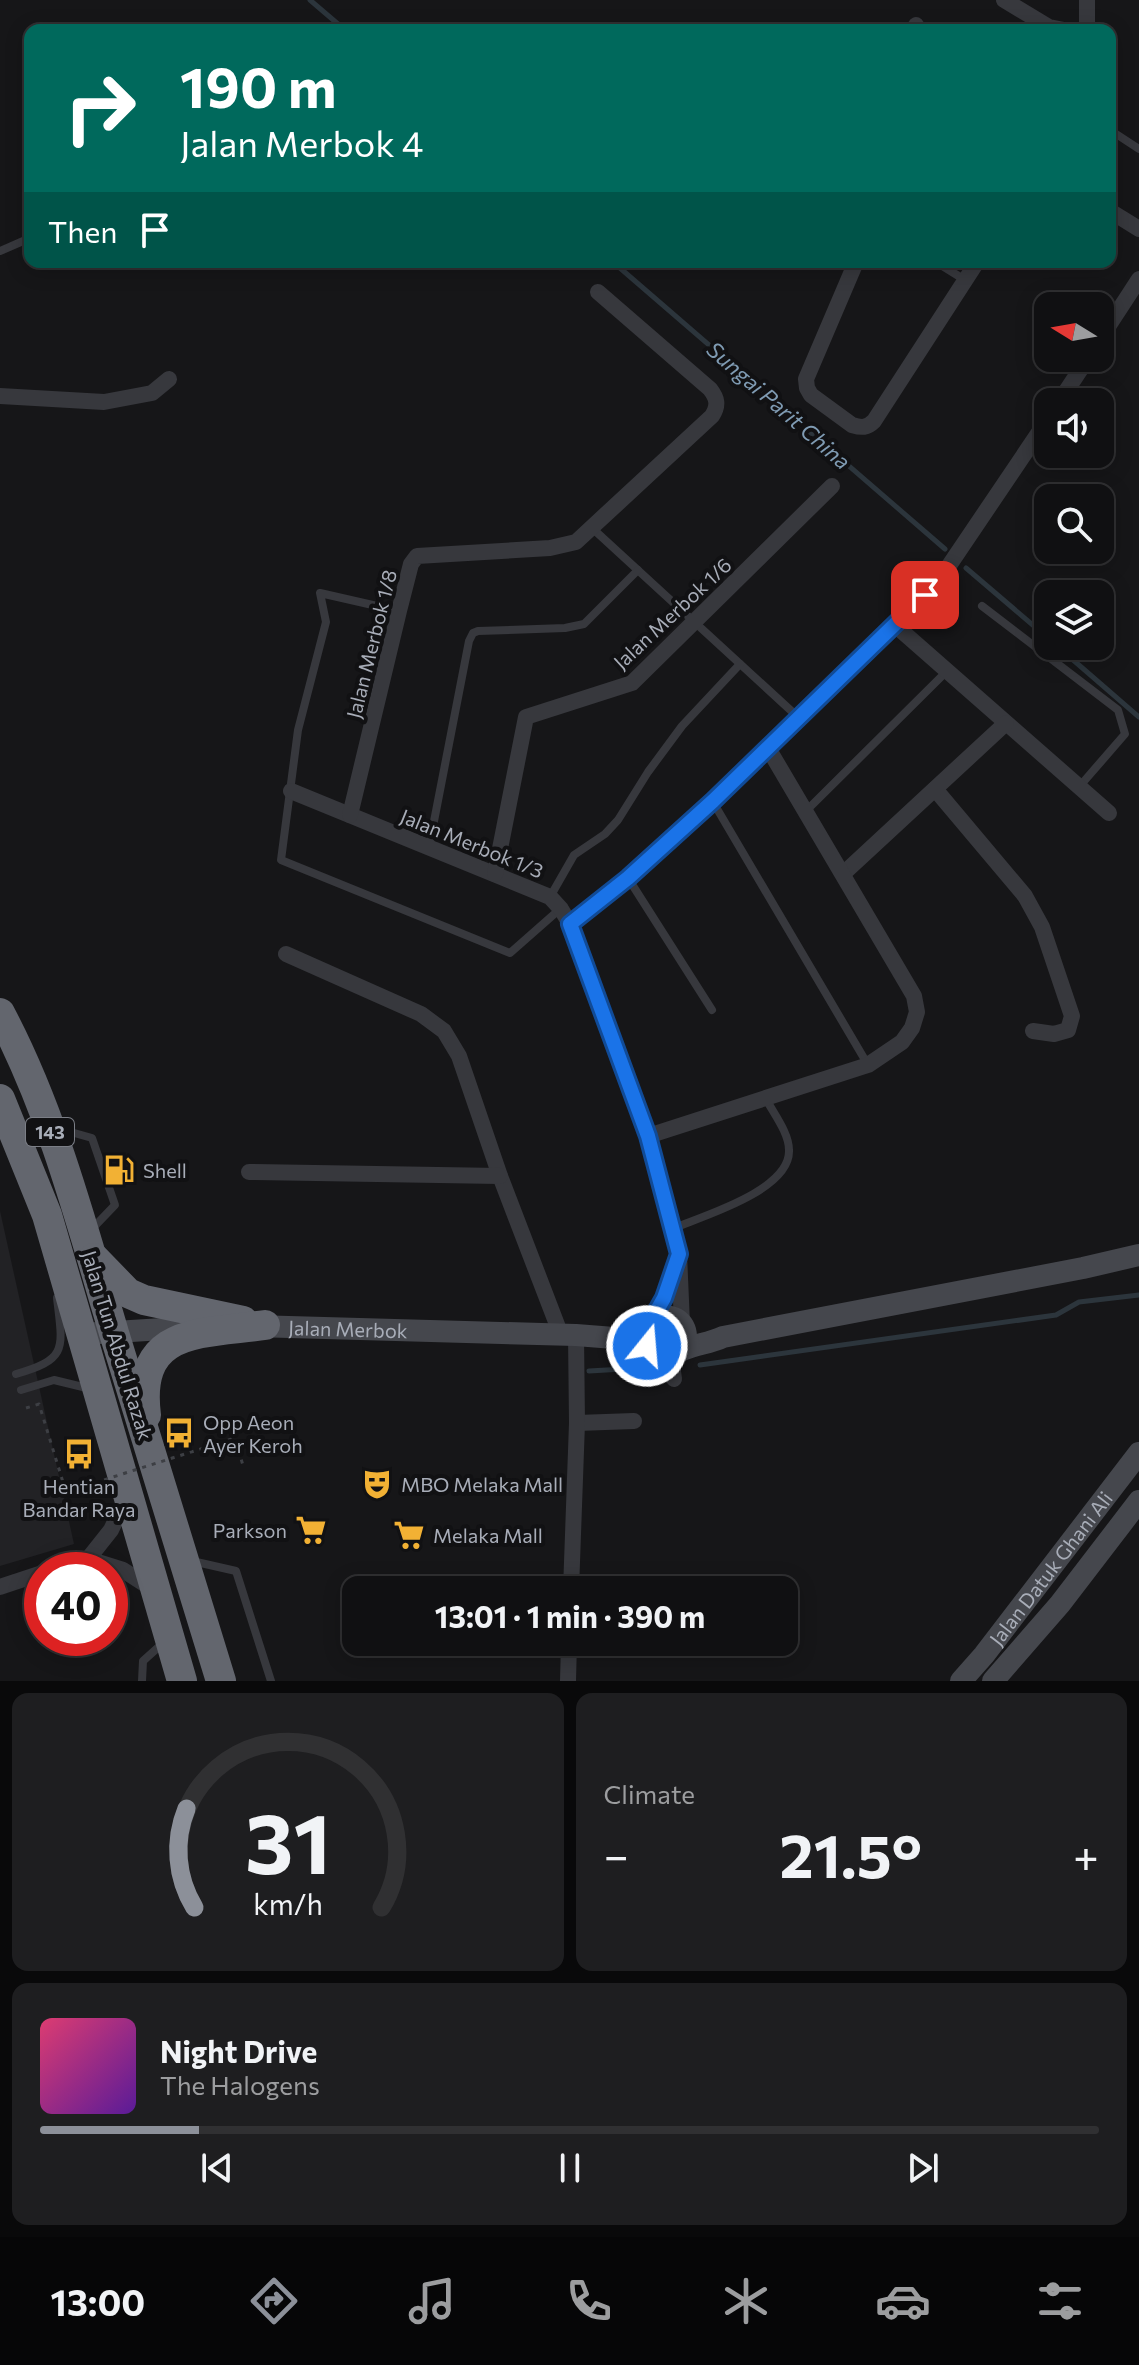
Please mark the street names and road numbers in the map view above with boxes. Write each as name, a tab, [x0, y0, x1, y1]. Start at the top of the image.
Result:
street label: Jalan Merbok 1/6	[608, 552, 736, 674]
street label: Jalan Merbok 1/8	[341, 567, 401, 721]
street label: Jalan Merbok 1/3	[397, 803, 547, 883]
road number: 143	[26, 1118, 74, 1146]
street label: Jalan Tun Abdul Razak	[78, 1247, 158, 1443]
street label: Jalan Merbok	[288, 1315, 408, 1342]
street label: Jalan Datuk Ghani Ali	[984, 1487, 1117, 1650]

